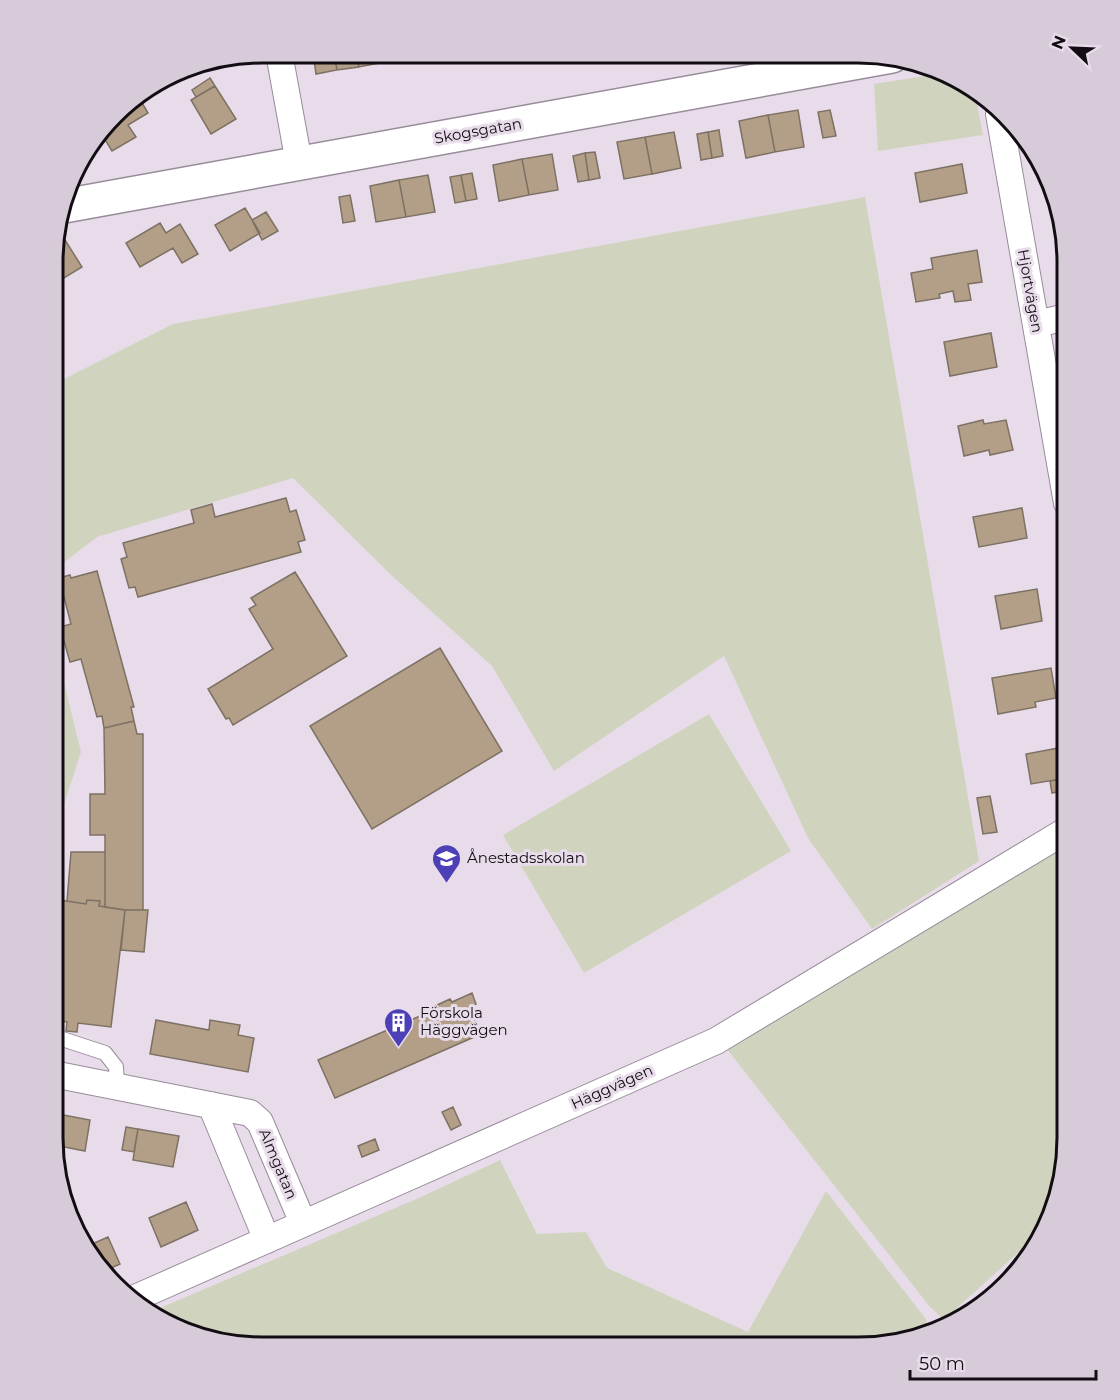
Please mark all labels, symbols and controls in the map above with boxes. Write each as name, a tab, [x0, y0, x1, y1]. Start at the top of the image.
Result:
north arrow	[1042, 18, 1102, 78]
text: N	[1047, 33, 1070, 52]
street label: Skogsgatan	[433, 113, 523, 148]
street label: Hjortvägen	[1014, 248, 1047, 334]
school or university icon: Ånestadsskolan	[430, 842, 462, 884]
place label: Ånestadsskolan	[467, 848, 585, 867]
place label: Förskola Häggvägen	[420, 1003, 508, 1039]
building icon: Förskola Häggvägen	[383, 1006, 415, 1048]
street label: Häggvägen	[568, 1060, 656, 1113]
street label: Almgatan	[255, 1126, 302, 1202]
scale bar	[910, 1343, 1096, 1381]
text: 50 m	[919, 1353, 965, 1375]

